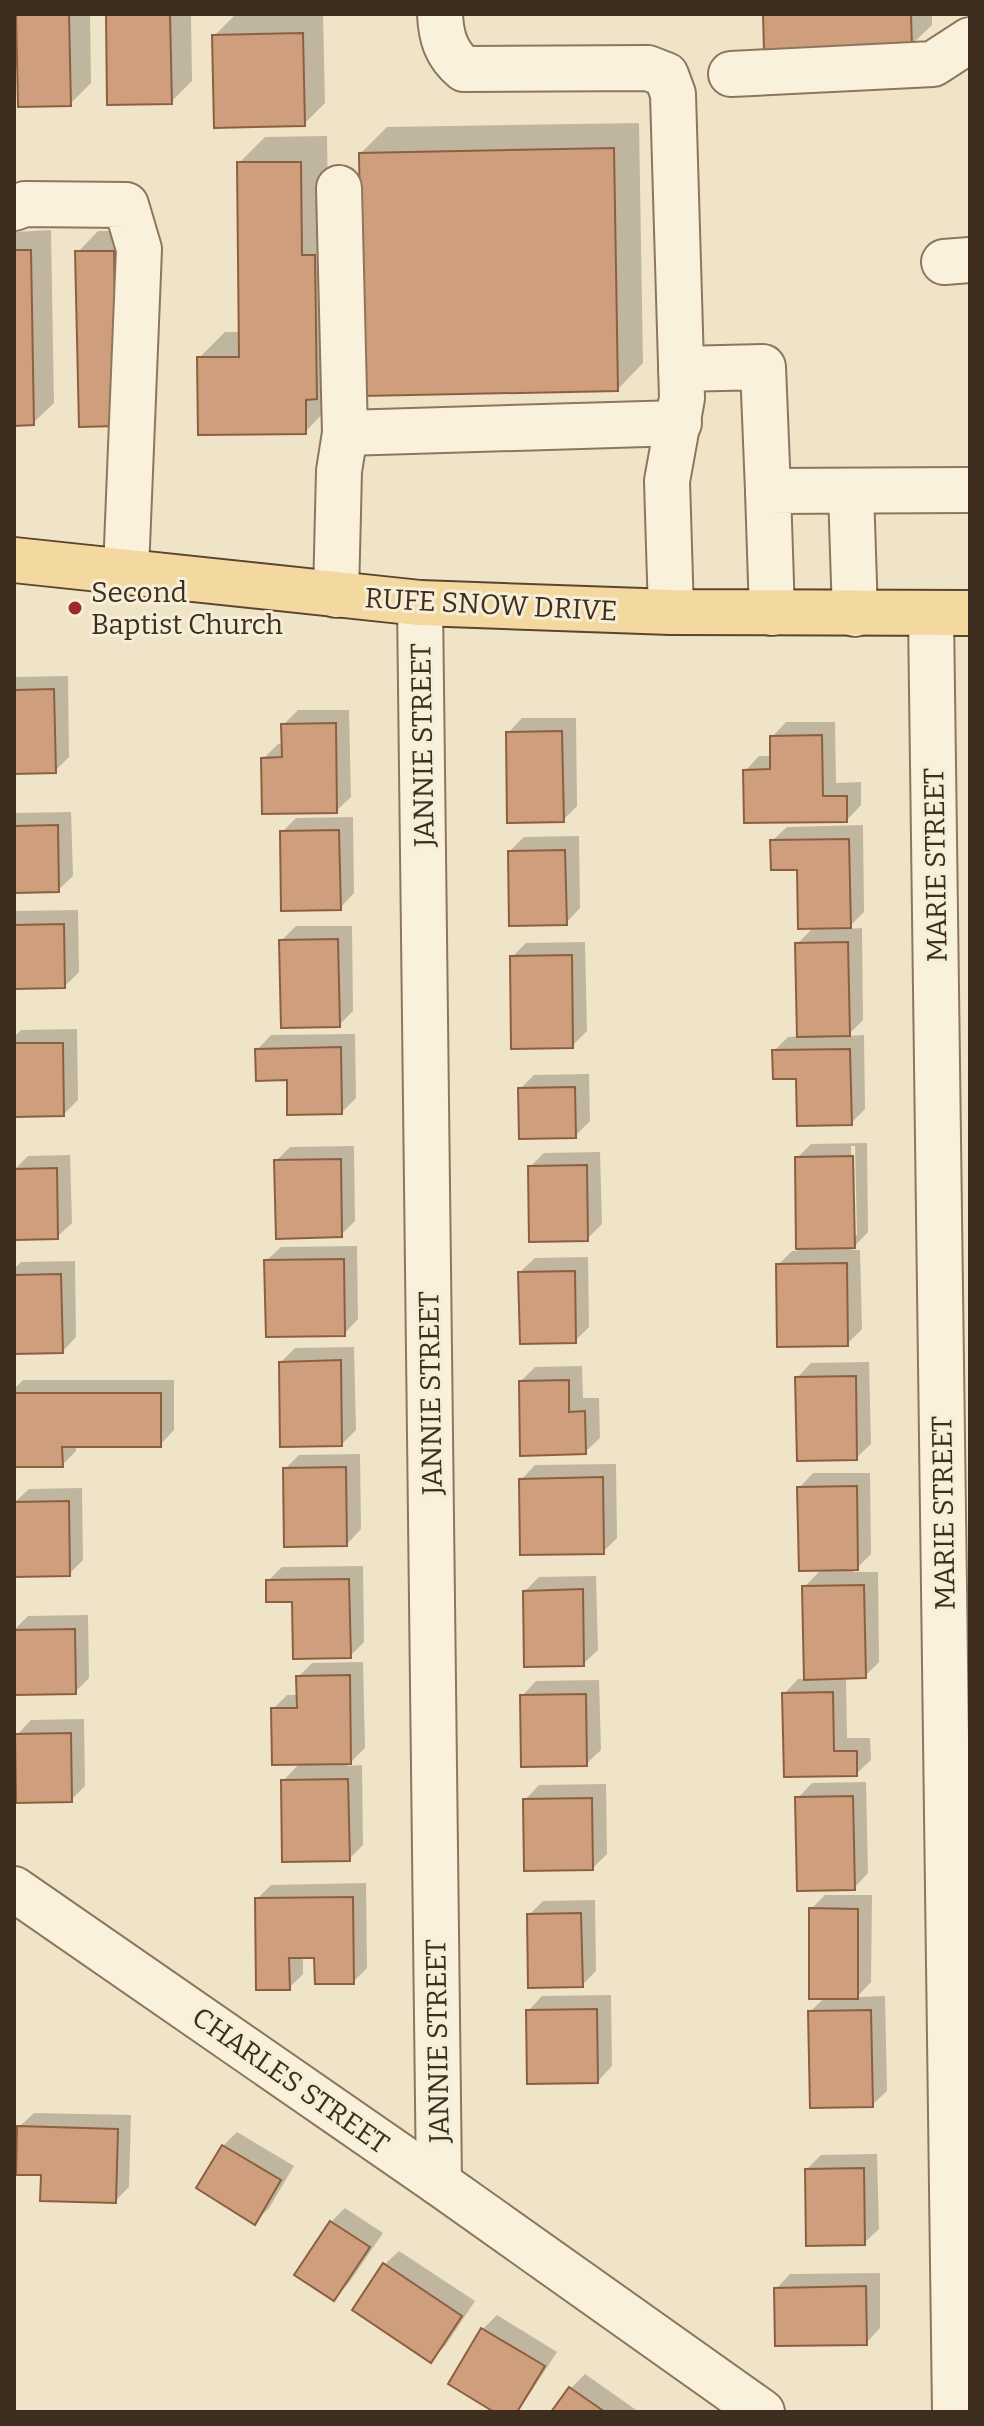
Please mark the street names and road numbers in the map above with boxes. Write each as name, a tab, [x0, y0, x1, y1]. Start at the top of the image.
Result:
street label: RUFE SNOW DRIVE	[364, 581, 618, 628]
street label: JANNIE STREET	[404, 643, 441, 848]
street label: MARIE STREET	[917, 767, 954, 962]
street label: JANNIE STREET	[412, 1291, 449, 1496]
street label: MARIE STREET	[925, 1415, 962, 1610]
street label: JANNIE STREET	[419, 1939, 456, 2144]
street label: CHARLES STREET	[186, 2000, 395, 2161]

